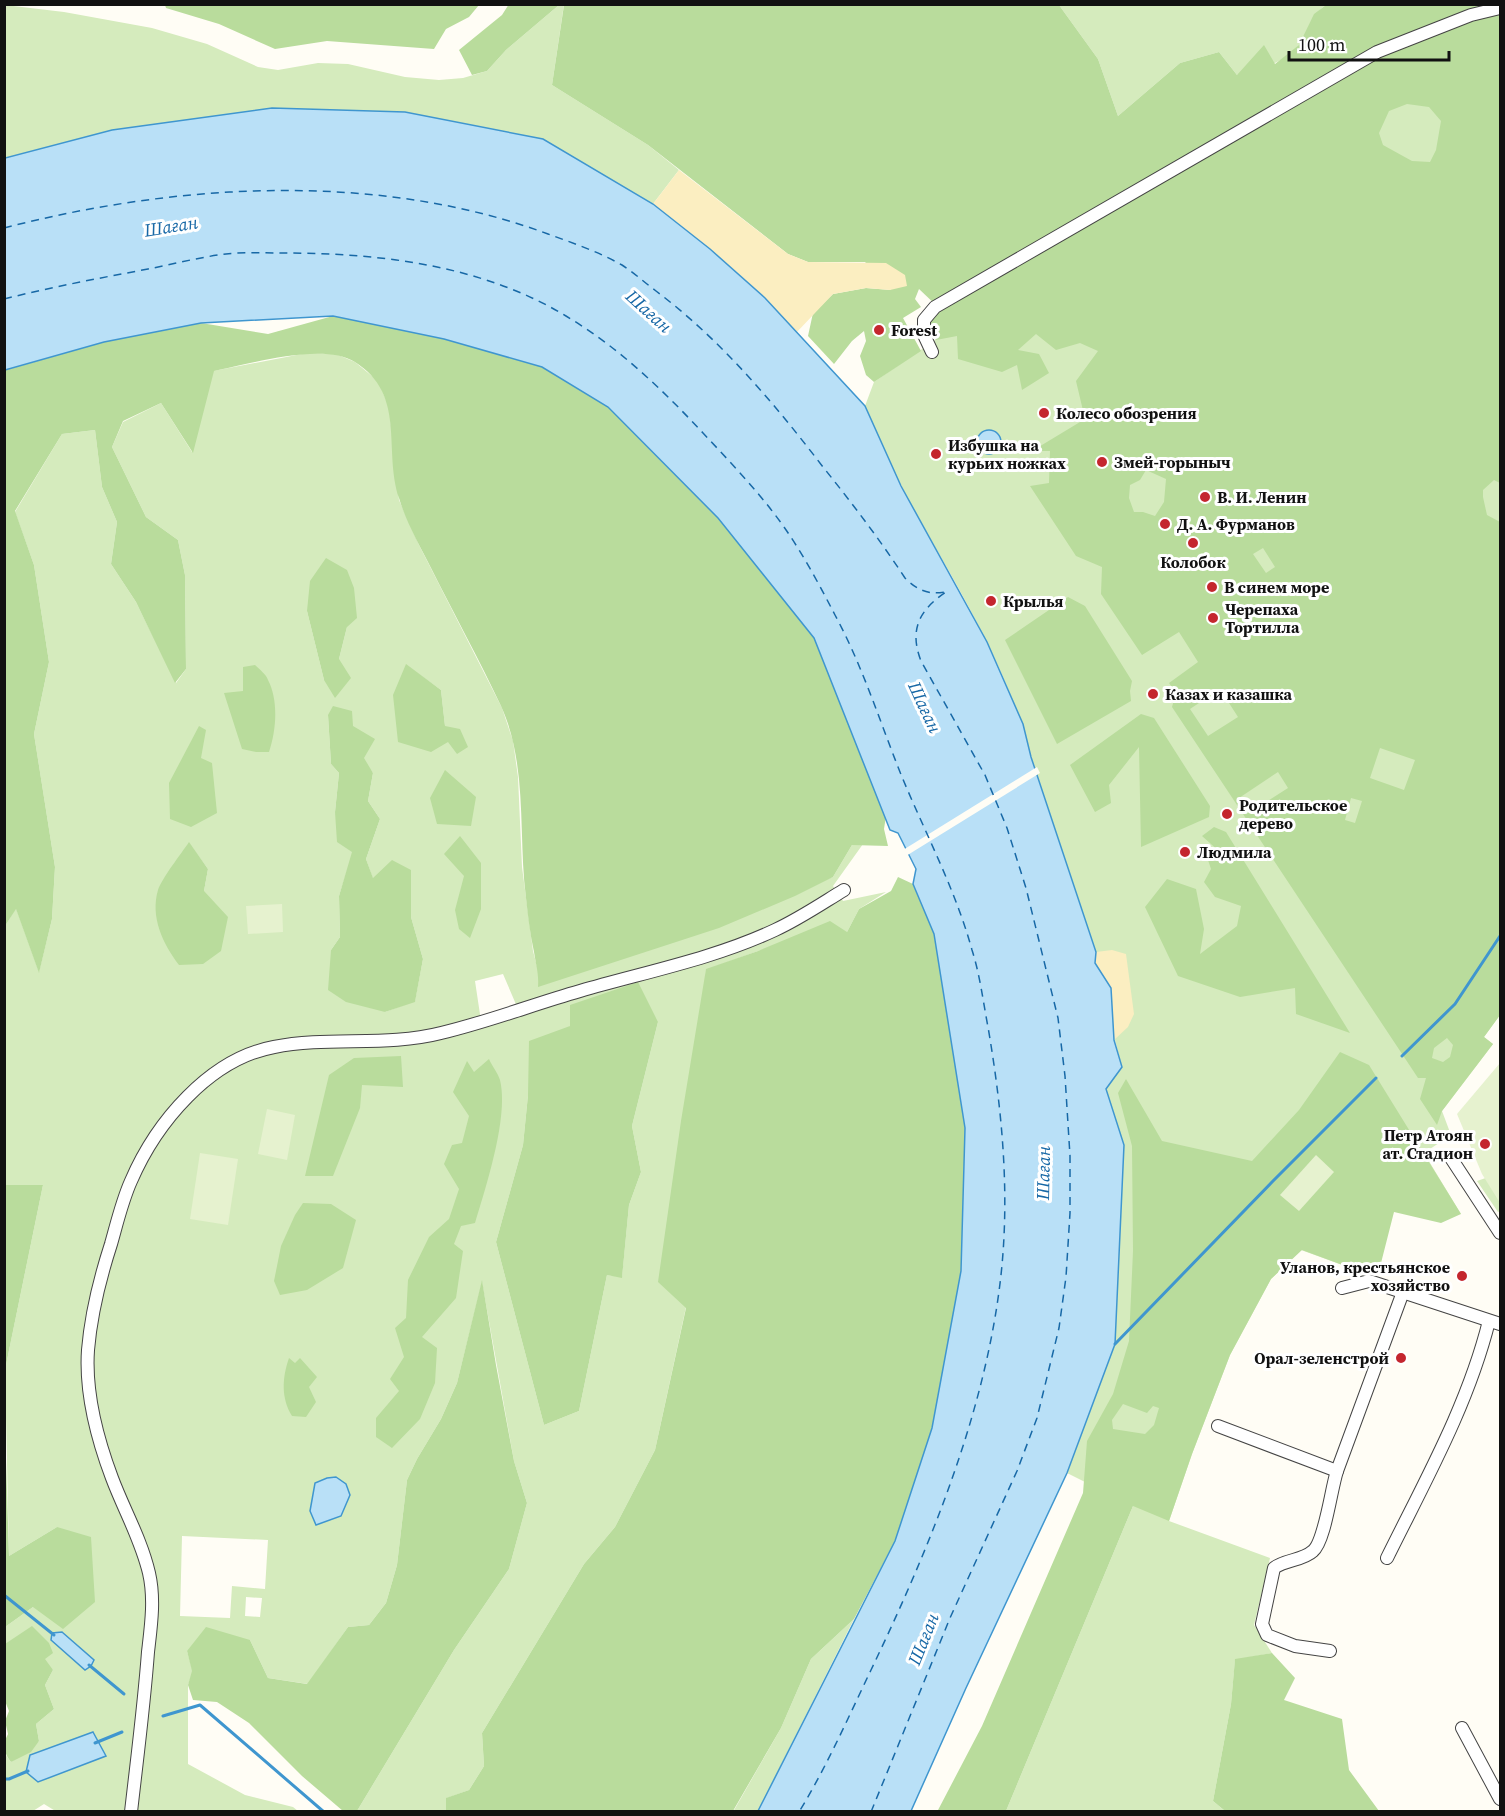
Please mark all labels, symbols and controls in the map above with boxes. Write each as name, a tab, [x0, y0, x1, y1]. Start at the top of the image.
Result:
scale bar	[1289, 24, 1450, 62]
text: 100 m	[1298, 32, 1345, 57]
water label: Шаған	[141, 209, 200, 243]
water label: Шаған	[620, 283, 678, 339]
place label: Forest	[891, 319, 937, 341]
marker: Forest	[872, 323, 886, 337]
place label: Колесо обозрения	[1056, 402, 1197, 424]
marker: Колесо обозрения	[1037, 406, 1051, 420]
place label: Избушка на курьих ножках	[948, 434, 1066, 474]
marker: Избушка на курьих ножках	[929, 447, 943, 461]
place label: Змей-горыныч	[1114, 451, 1231, 473]
marker: Змей-горыныч	[1095, 455, 1109, 469]
place label: В. И. Ленин	[1217, 486, 1306, 508]
marker: В. И. Ленин	[1198, 490, 1212, 504]
place label: Д. А. Фурманов	[1177, 513, 1295, 535]
marker: Д. А. Фурманов	[1158, 517, 1172, 531]
marker: Колобок	[1186, 536, 1200, 550]
place label: Колобок	[1160, 551, 1226, 573]
place label: В синем море	[1224, 576, 1329, 598]
marker: В синем море	[1205, 580, 1219, 594]
place label: Крылья	[1003, 590, 1063, 612]
marker: Крылья	[984, 594, 998, 608]
place label: Черепаха Тортилла	[1225, 598, 1300, 638]
marker: Черепаха Тортилла	[1206, 611, 1220, 625]
water label: Шаған	[902, 676, 948, 737]
place label: Казах и казашка	[1165, 683, 1293, 705]
marker: Казах и казашка	[1146, 687, 1160, 701]
place label: Родительское дерево	[1239, 794, 1347, 834]
marker: Родительское дерево	[1220, 807, 1234, 821]
place label: Людмила	[1197, 841, 1272, 863]
marker: Людмила	[1178, 845, 1192, 859]
place label: Петр Атоян ат. Стадион	[1382, 1124, 1473, 1164]
marker: Петр Атоян ат. Стадион	[1478, 1137, 1492, 1151]
water label: Шаған	[1030, 1145, 1056, 1201]
place label: Уланов, крестьянское хозяйство	[1280, 1256, 1450, 1296]
marker: Уланов, крестьянское хозяйство	[1455, 1269, 1469, 1283]
place label: Орал-зеленстрой	[1254, 1347, 1389, 1369]
marker: Орал-зеленстрой	[1394, 1351, 1408, 1365]
water label: Шаған	[901, 1609, 945, 1670]

